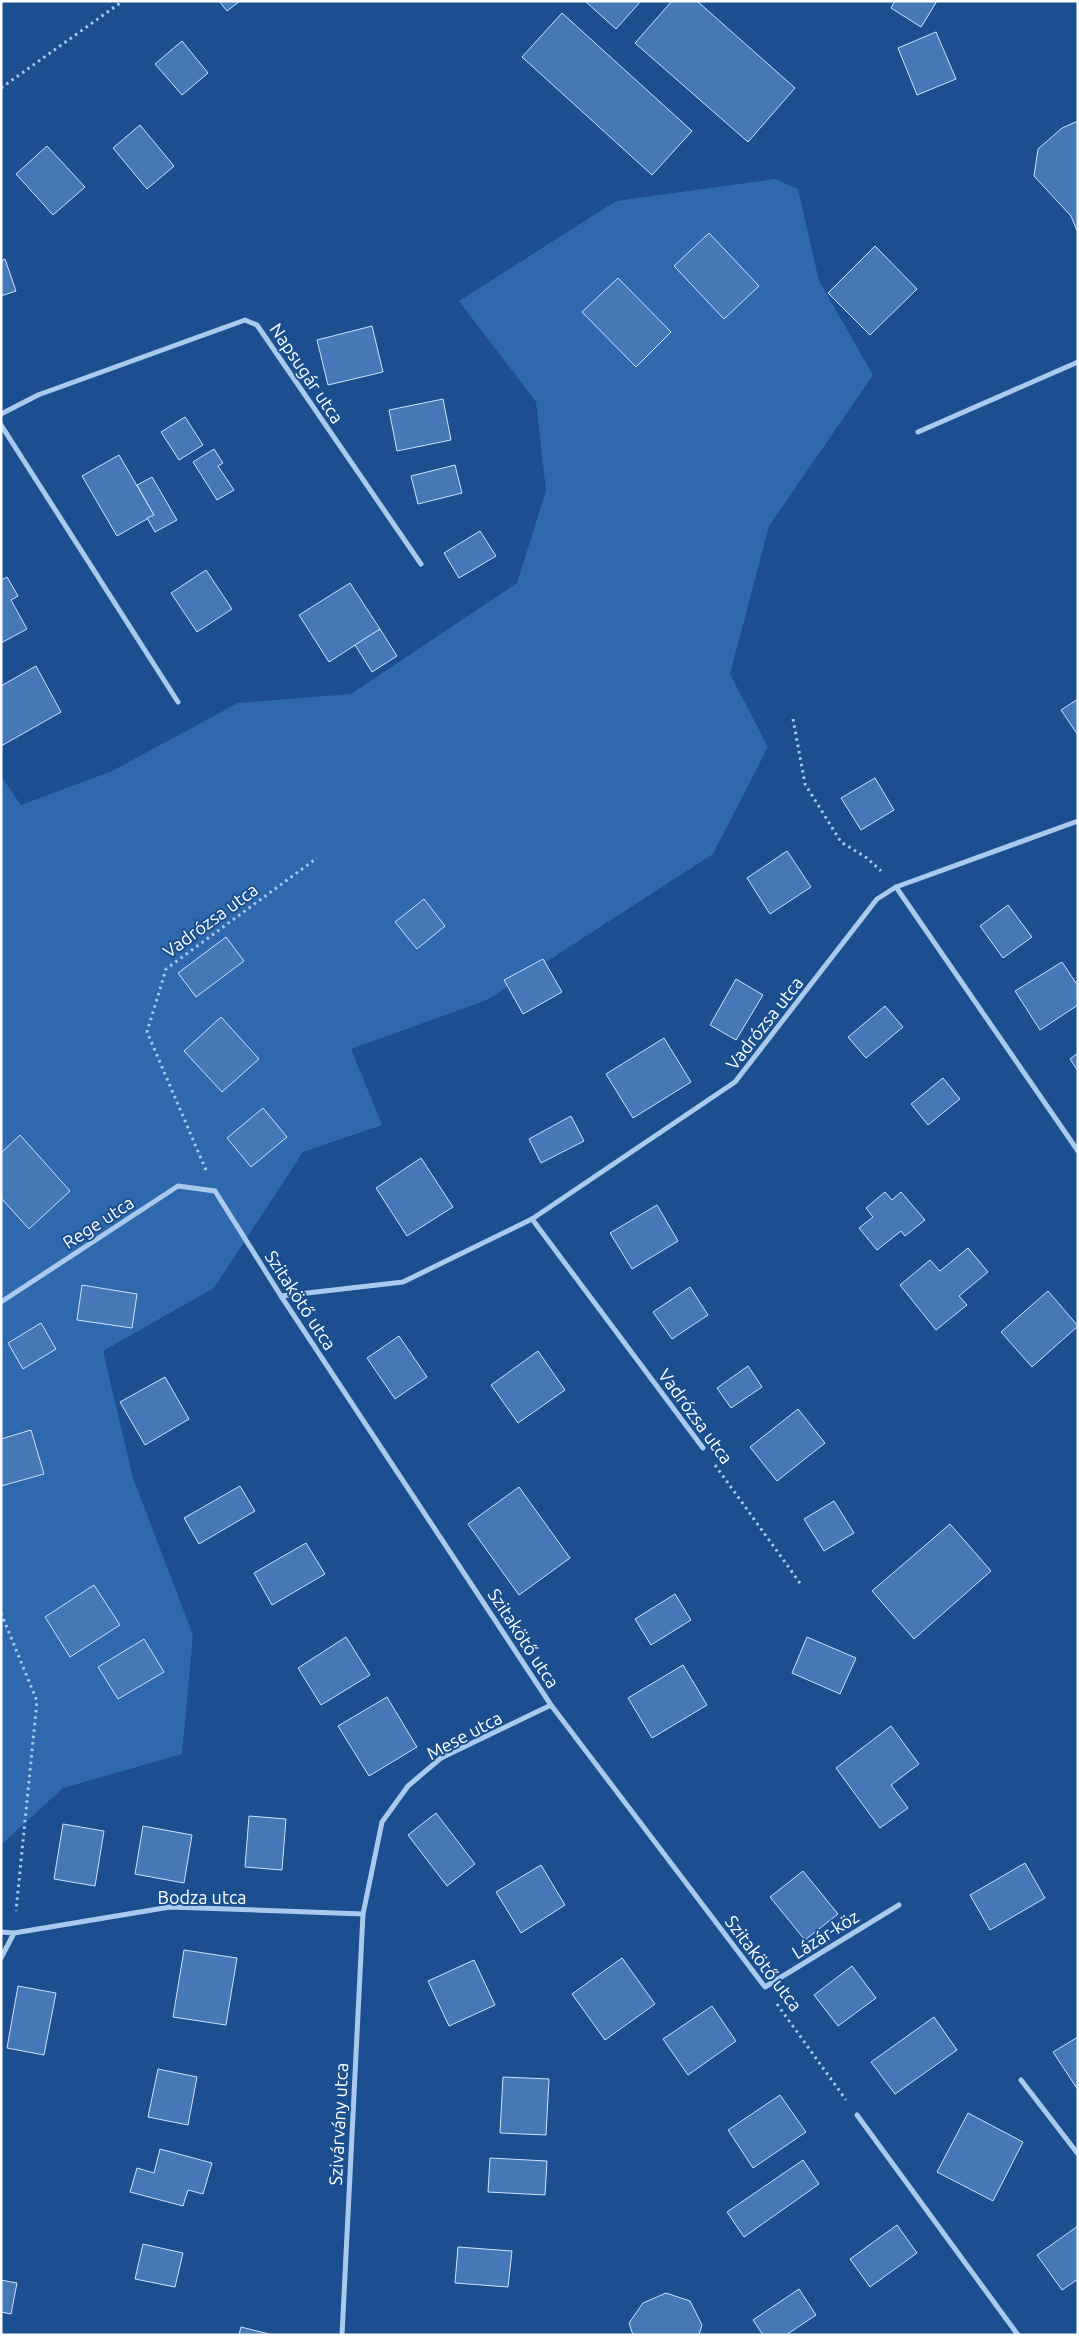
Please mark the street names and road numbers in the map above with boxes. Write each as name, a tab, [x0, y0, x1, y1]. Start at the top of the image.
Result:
street label: Napsugár utca	[266, 319, 348, 427]
street label: Vadrózsa utca	[159, 879, 261, 961]
street label: Vadrózsa utca	[722, 973, 806, 1073]
street label: Rege utca	[59, 1192, 137, 1252]
street label: Szitakötő utca	[262, 1247, 340, 1353]
street label: Vadrózsa utca	[655, 1365, 737, 1467]
street label: Szitakötő utca	[485, 1585, 563, 1691]
street label: Mese utca	[423, 1707, 505, 1763]
street label: Bodza utca	[158, 1887, 247, 1907]
street label: Lázár-köz	[788, 1906, 862, 1962]
street label: Szitakötő utca	[722, 1911, 806, 2015]
street label: Szivárvány utca	[325, 2062, 351, 2186]

